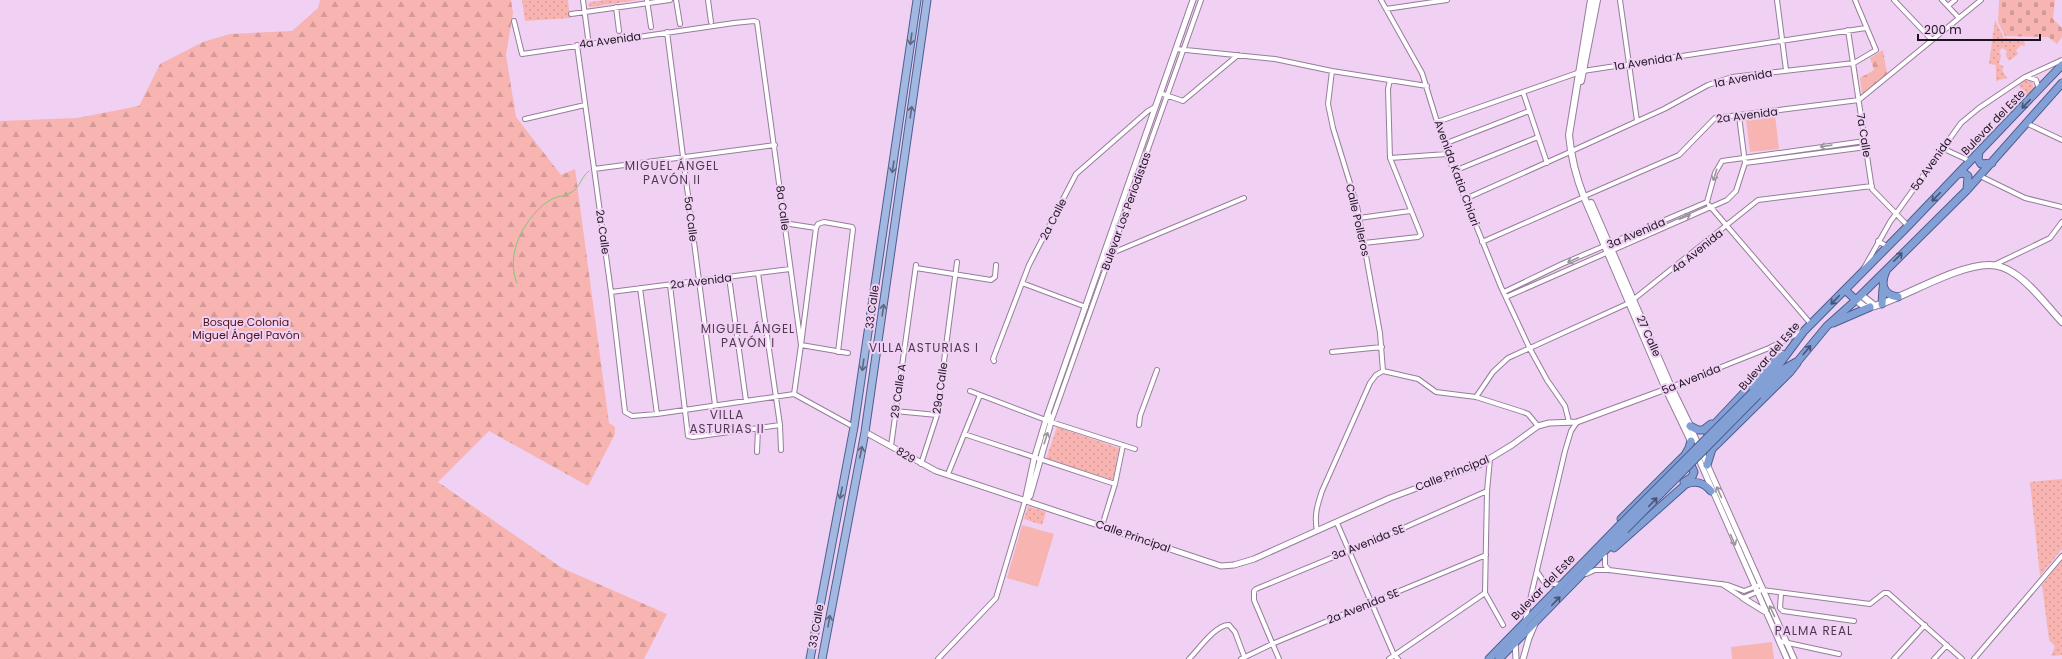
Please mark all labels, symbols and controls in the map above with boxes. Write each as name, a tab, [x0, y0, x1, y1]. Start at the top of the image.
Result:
scale bar	[1918, 16, 2040, 42]
text: 200 m	[1924, 21, 1962, 38]
street label: 4a Avenida	[578, 28, 642, 52]
one-way arrow	[907, 32, 915, 45]
street label: 1a Avenida A	[1613, 48, 1684, 74]
street label: 1a Avenida	[1713, 65, 1773, 91]
street label: Bulevar del Este	[1957, 85, 2029, 159]
one-way arrow	[2021, 99, 2031, 109]
street label: 2a Avenida	[1715, 103, 1779, 127]
one-way arrow	[907, 106, 915, 119]
street label: 7a Calle	[1853, 112, 1875, 158]
street label: Avenida Katia Chiari	[1430, 118, 1484, 228]
street label: 5a Avenida	[1907, 134, 1955, 194]
one-way arrow	[1820, 142, 1833, 150]
street label: Bulevar Los Periodistas	[1097, 150, 1155, 272]
district label: MIGUEL ÁNGEL PAVÓN II	[625, 157, 719, 188]
one-way arrow	[889, 160, 897, 173]
one-way arrow	[1711, 168, 1718, 181]
street label: Calle Polleros	[1342, 182, 1374, 258]
street label: 8a Calle	[772, 184, 794, 232]
one-way arrow	[1931, 192, 1941, 202]
street label: 5a Calle	[680, 195, 702, 243]
street label: 2a Calle	[1036, 195, 1070, 243]
street label: 2a Calle	[592, 209, 614, 256]
one-way arrow	[1679, 213, 1691, 221]
street label: 3a Avenida	[1604, 214, 1668, 252]
street label: 4a Avenida	[1668, 225, 1726, 277]
one-way arrow	[1893, 252, 1903, 262]
one-way arrow	[1568, 256, 1580, 264]
street label: 2a Avenida	[669, 269, 733, 293]
street label: 33 Calle	[861, 284, 883, 330]
one-way arrow	[1830, 295, 1840, 305]
one-way arrow	[879, 304, 887, 317]
street label: 27 Calle	[1633, 313, 1665, 359]
park label: Bosque Colonia Miguel Ángel Pavón	[192, 314, 300, 343]
street label: Bulevar del Este	[1735, 318, 1803, 394]
district label: MIGUEL ÁNGEL PAVÓN I	[701, 320, 795, 351]
district label: VILLA ASTURIAS I	[869, 339, 979, 356]
one-way arrow	[1802, 345, 1811, 356]
one-way arrow	[859, 358, 867, 371]
street label: 5a Avenida	[1659, 360, 1723, 398]
street label: 29a Calle	[928, 361, 952, 415]
street label: 29 Calle A	[886, 362, 910, 419]
district label: VILLA ASTURIAS II	[689, 406, 765, 437]
one-way arrow	[1043, 432, 1050, 445]
street label: 829	[893, 443, 919, 467]
one-way arrow	[858, 446, 866, 459]
street label: Calle Principal	[1413, 451, 1491, 495]
one-way arrow	[837, 486, 845, 499]
one-way arrow	[1715, 487, 1722, 499]
one-way arrow	[1648, 497, 1658, 507]
street label: Calle Principal	[1093, 516, 1173, 556]
street label: 3a Avenida SE	[1329, 520, 1407, 564]
one-way arrow	[1730, 533, 1737, 545]
street label: Bulevar del Este	[1507, 550, 1579, 624]
street label: 2a Avenida SE	[1324, 584, 1402, 628]
one-way arrow	[1551, 596, 1561, 606]
street label: 33 Calle	[804, 603, 828, 649]
one-way arrow	[1768, 605, 1775, 617]
one-way arrow	[825, 615, 833, 628]
district label: PALMA REAL	[1775, 622, 1853, 639]

